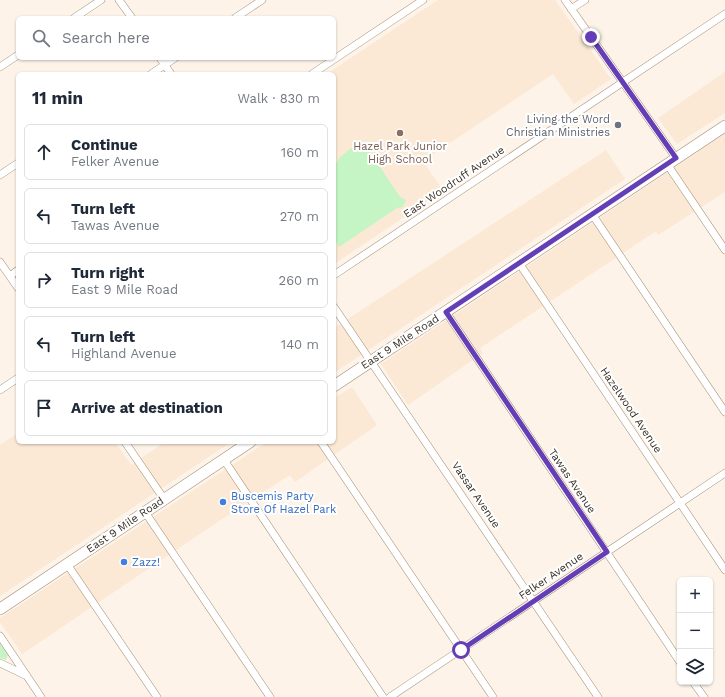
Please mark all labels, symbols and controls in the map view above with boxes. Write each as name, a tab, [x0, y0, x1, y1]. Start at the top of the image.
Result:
search box	[16, 16, 336, 60]
icon: search	[30, 27, 52, 49]
route end	[582, 28, 600, 46]
text: Search here	[62, 29, 150, 47]
text: 11 min	[32, 88, 83, 108]
text: Walk · 830 m	[238, 91, 320, 106]
place label: Living the Word Christian Ministries	[506, 113, 610, 139]
marker: Living the Word Christian Ministries	[613, 120, 623, 130]
marker: Hazel Park Junior High School	[395, 128, 405, 138]
text: Continue	[71, 136, 138, 154]
place label: Hazel Park Junior High School	[353, 140, 447, 166]
icon: ahead	[33, 141, 55, 163]
street label: East Woodruff Avenue	[401, 143, 507, 221]
text: 160 m	[281, 145, 319, 160]
text: Felker Avenue	[71, 154, 159, 169]
text: Turn left	[71, 200, 135, 218]
icon: left	[33, 205, 55, 227]
text: 270 m	[280, 209, 319, 224]
text: Tawas Avenue	[71, 218, 160, 233]
text: Turn right	[71, 264, 144, 282]
icon: right	[33, 269, 55, 291]
text: 260 m	[279, 273, 319, 288]
text: East 9 Mile Road	[71, 282, 178, 297]
street label: East 9 Mile Road	[358, 312, 442, 372]
text: Turn left	[71, 328, 135, 346]
icon: left	[33, 333, 55, 355]
text: 140 m	[281, 337, 319, 352]
text: Highland Avenue	[71, 346, 176, 361]
street label: Hazelwood Avenue	[597, 365, 665, 455]
icon: arrive	[33, 397, 55, 419]
text: Arrive at destination	[71, 399, 223, 417]
street label: Tawas Avenue	[546, 446, 598, 516]
street label: Vassar Avenue	[449, 459, 503, 531]
place label: Buscemis Party Store Of Hazel Park	[231, 490, 336, 516]
street label: East 9 Mile Road	[84, 494, 166, 556]
marker: Buscemis Party Store Of Hazel Park	[218, 497, 228, 507]
street label: Felker Avenue	[516, 550, 586, 602]
place label: Zazz!	[132, 556, 160, 569]
marker: Zazz!	[119, 557, 129, 567]
map controls	[677, 577, 713, 685]
button: +	[677, 577, 713, 613]
button: −	[677, 613, 713, 649]
route start	[452, 641, 470, 659]
button: layers	[677, 649, 713, 685]

